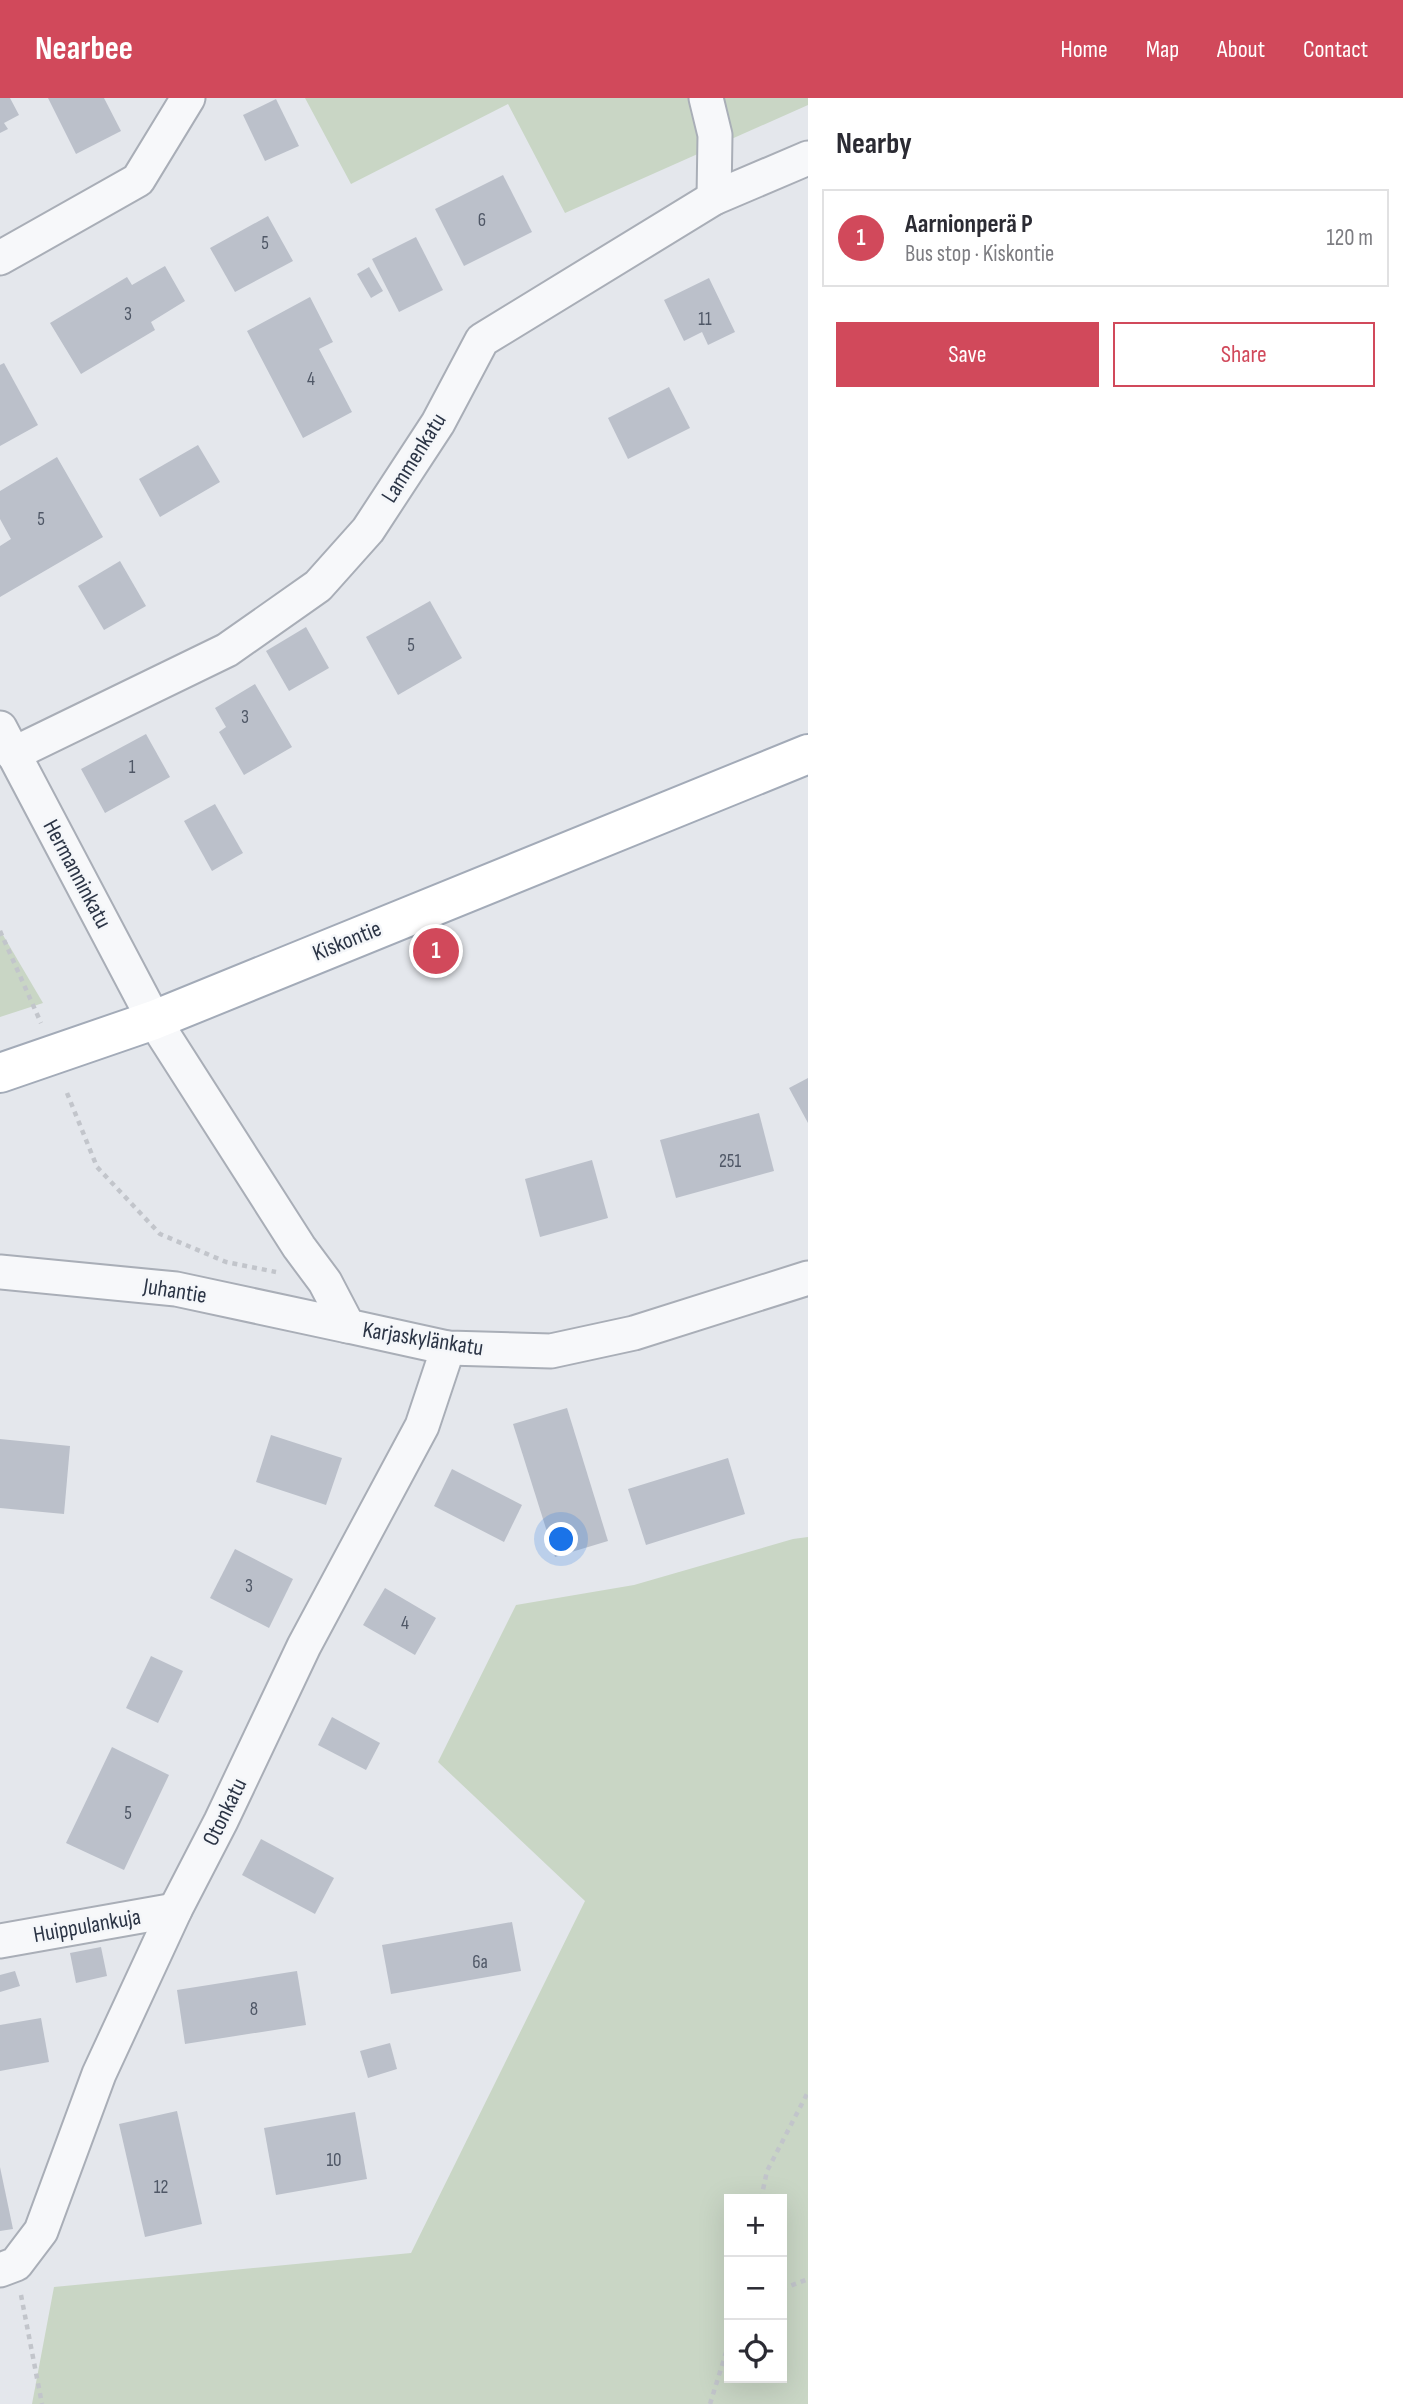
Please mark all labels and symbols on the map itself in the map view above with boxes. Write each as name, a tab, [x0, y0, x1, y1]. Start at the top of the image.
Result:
house number: 6	[478, 209, 486, 232]
house number: 5	[261, 232, 269, 255]
house number: 3	[124, 303, 132, 326]
house number: 11	[698, 308, 712, 331]
house number: 4	[307, 368, 315, 391]
street label: Lammenkatu	[376, 408, 452, 508]
house number: 5	[37, 508, 45, 531]
house number: 5	[407, 634, 415, 657]
house number: 3	[241, 706, 249, 729]
house number: 1	[129, 756, 136, 779]
street label: Hermanninkatu	[37, 815, 117, 933]
street label: Kiskontie	[309, 915, 385, 967]
pin: 1	[413, 925, 459, 977]
house number: 251	[719, 1150, 741, 1173]
street label: Juhantie	[140, 1272, 209, 1310]
street label: Karjaskylänkatu	[361, 1316, 485, 1362]
your location	[544, 1522, 578, 1556]
house number: 3	[245, 1575, 253, 1598]
house number: 4	[401, 1612, 409, 1635]
street label: Otonkatu	[197, 1774, 253, 1850]
house number: 5	[124, 1802, 132, 1825]
street label: Huippulankuja	[31, 1903, 143, 1949]
house number: 6a	[472, 1951, 488, 1974]
house number: 8	[250, 1998, 258, 2021]
house number: 10	[326, 2149, 342, 2172]
house number: 12	[154, 2176, 168, 2199]

